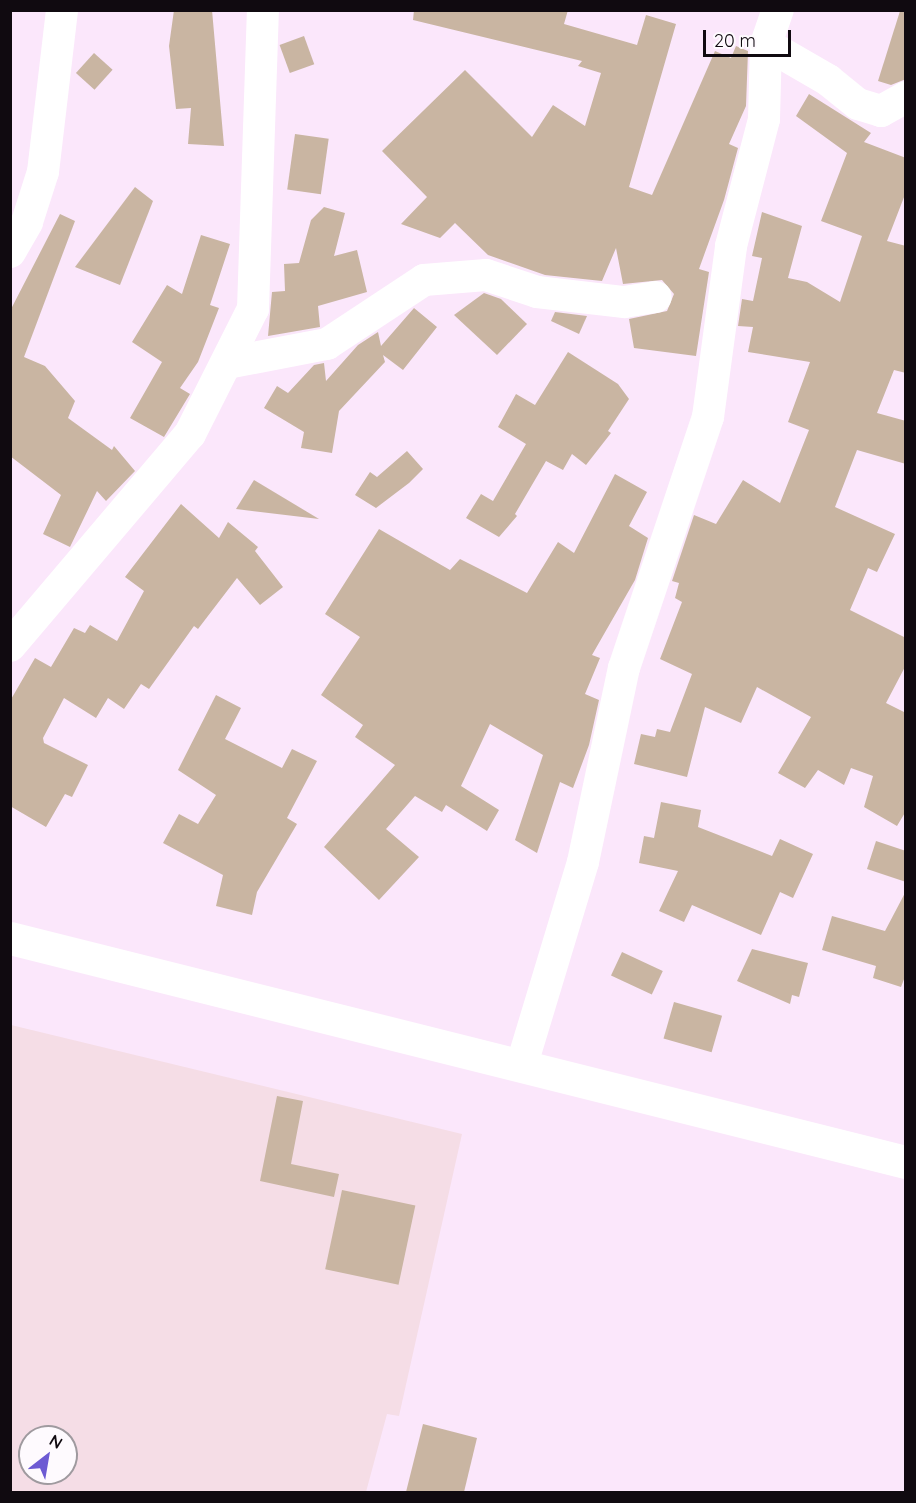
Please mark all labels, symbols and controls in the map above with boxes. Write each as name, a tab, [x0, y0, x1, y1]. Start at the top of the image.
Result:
scale bar	[706, 18, 794, 56]
text: 20 m	[714, 29, 756, 52]
north arrow	[18, 1425, 78, 1485]
text: N	[46, 1430, 66, 1453]

